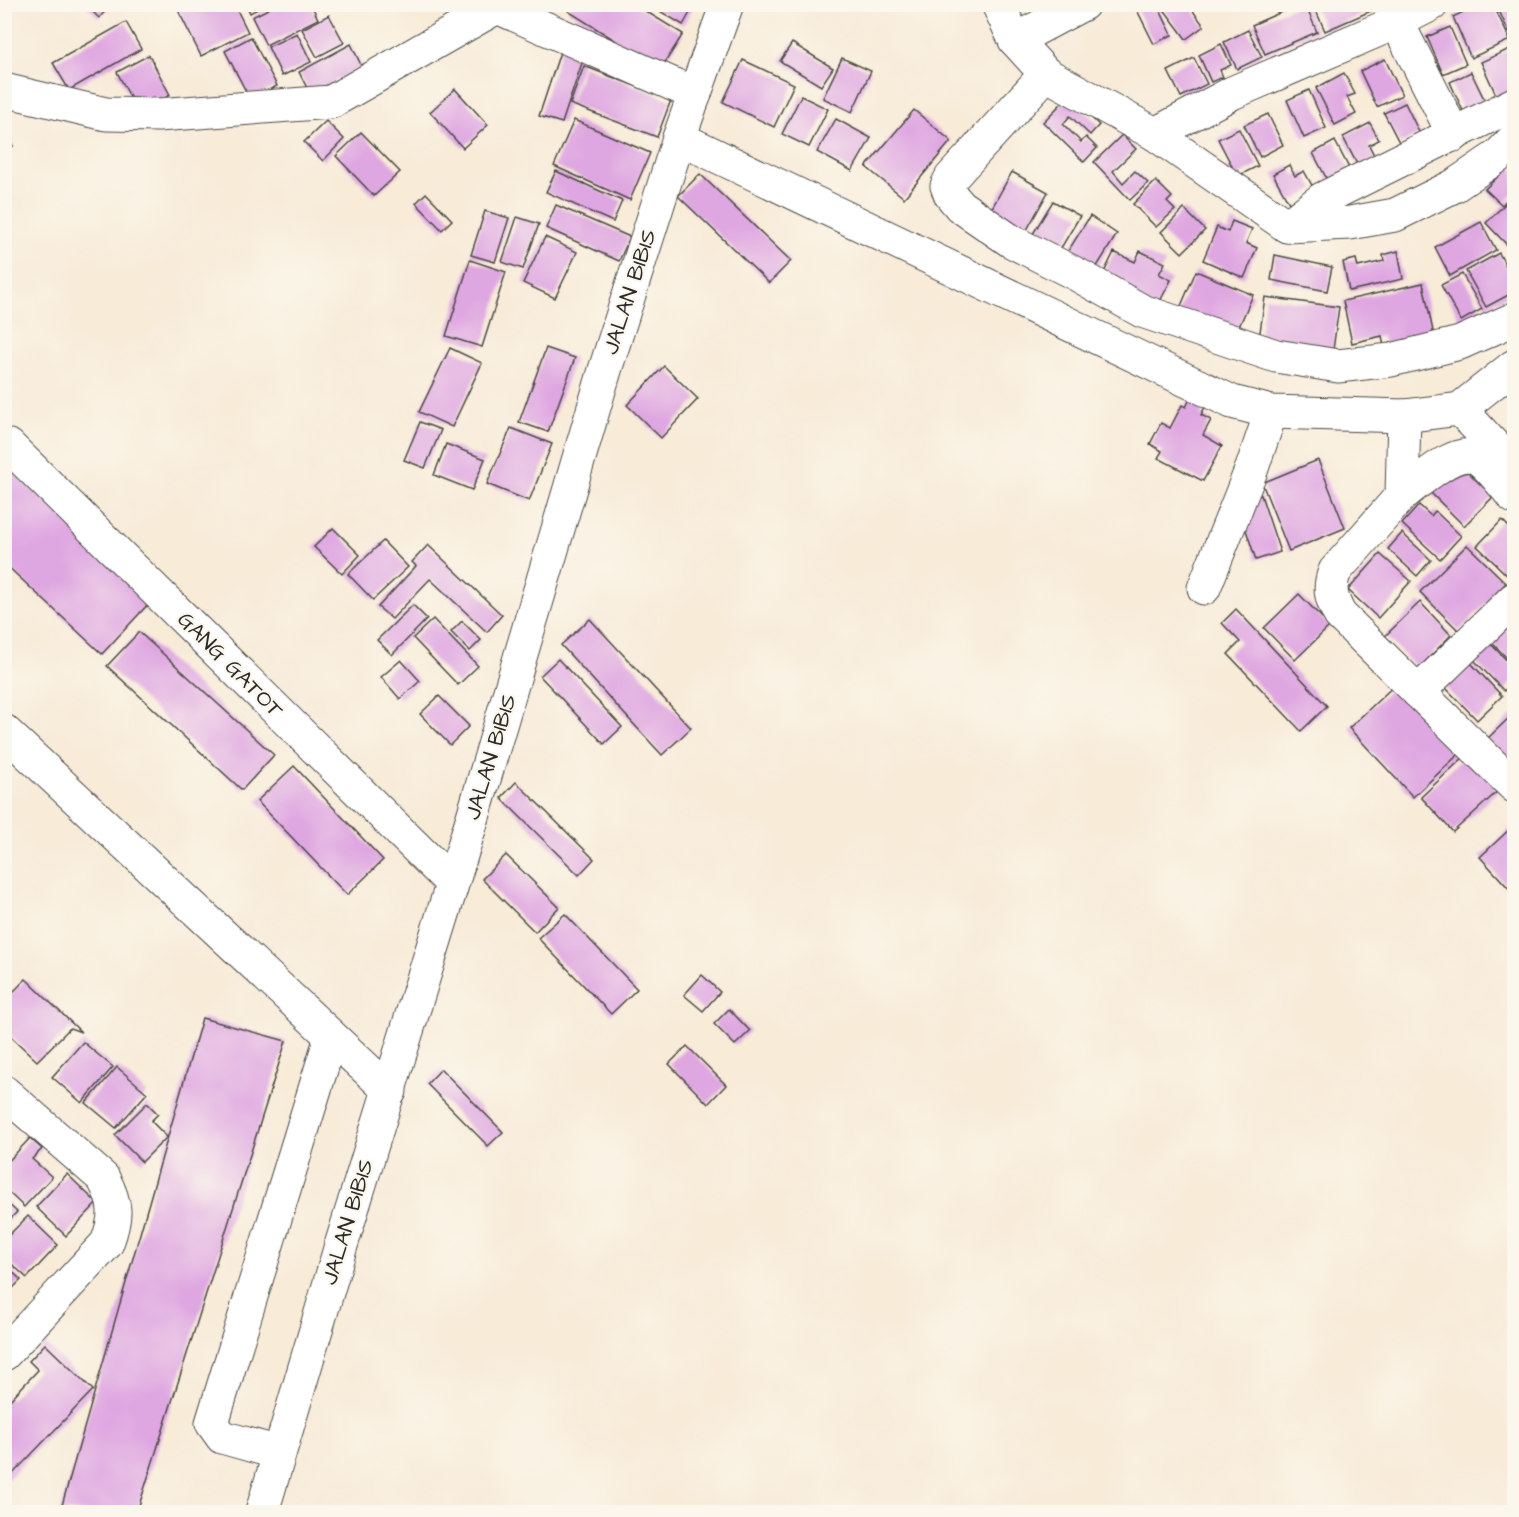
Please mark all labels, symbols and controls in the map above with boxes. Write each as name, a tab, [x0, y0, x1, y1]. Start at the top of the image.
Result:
street label: JALAN BIBIS	[595, 226, 665, 358]
street label: GANG GATOT	[170, 605, 290, 725]
street label: JALAN BIBIS	[457, 690, 525, 824]
street label: JALAN BIBIS	[314, 1155, 382, 1289]

